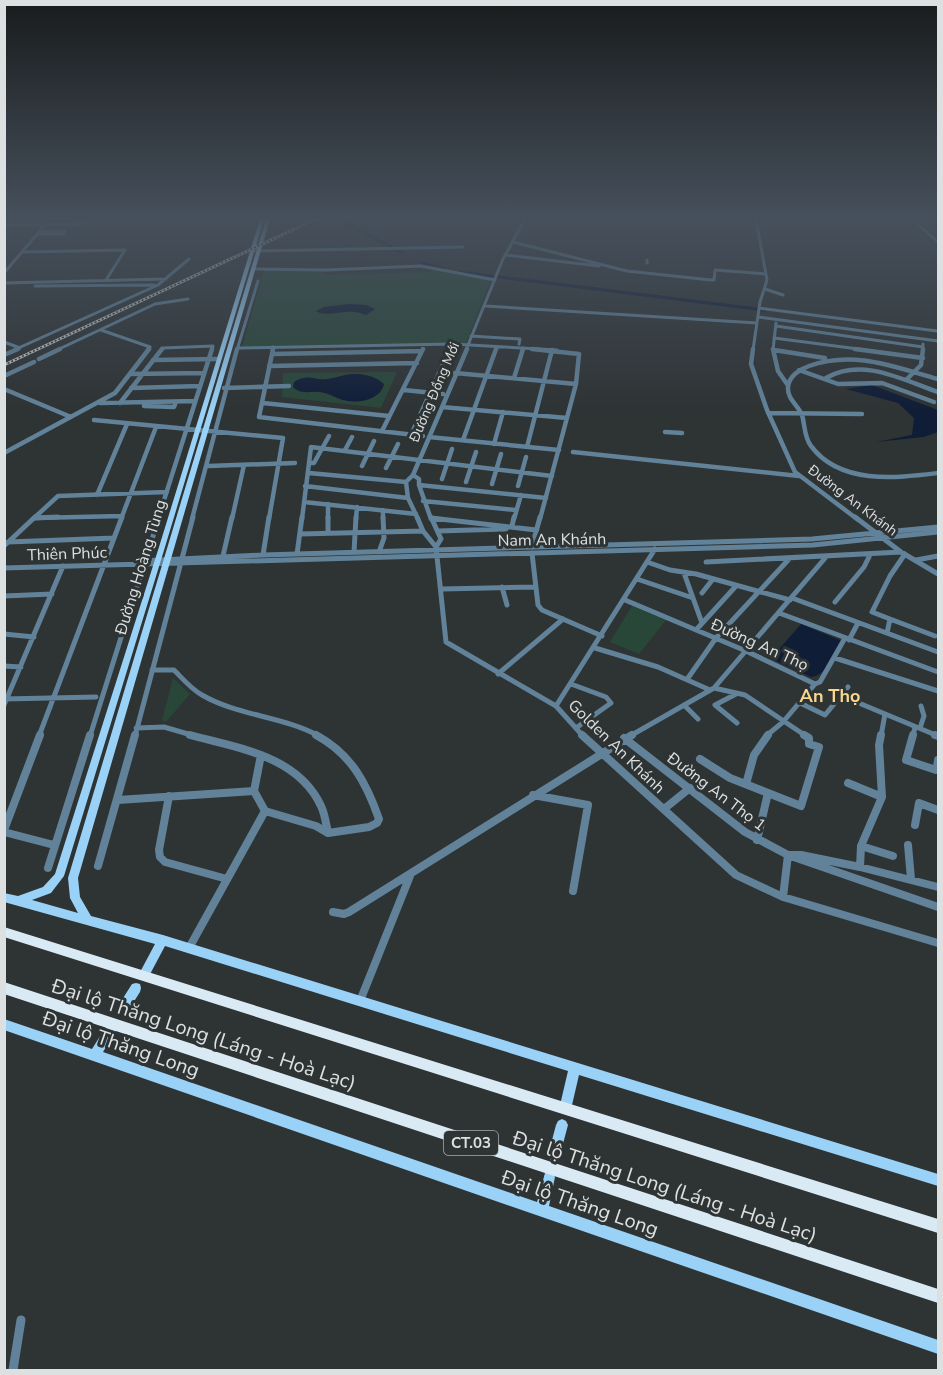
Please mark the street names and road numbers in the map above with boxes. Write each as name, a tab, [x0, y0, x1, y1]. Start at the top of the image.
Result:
street label: Đường Đồng Mới	[404, 339, 464, 446]
street label: Đường An Khánh	[803, 460, 901, 540]
street label: Đường Hoàng Tùng	[110, 497, 172, 639]
street label: Nam An Khánh	[497, 528, 607, 552]
street label: Thiên Phúc	[27, 542, 108, 566]
street label: Đường An Thọ	[706, 613, 812, 676]
street label: Golden An Khánh	[563, 695, 670, 799]
street label: Đường An Thọ 1	[662, 747, 770, 836]
street label: Đại lộ Thăng Long (Láng - Hoà Lạc)	[49, 973, 359, 1095]
street label: Đại lộ Thăng Long	[39, 1006, 203, 1082]
street label: Đại lộ Thăng Long (Láng - Hoà Lạc)	[510, 1125, 820, 1247]
road number: CT.03	[444, 1131, 498, 1155]
street label: Đại lộ Thăng Long	[498, 1165, 662, 1241]

